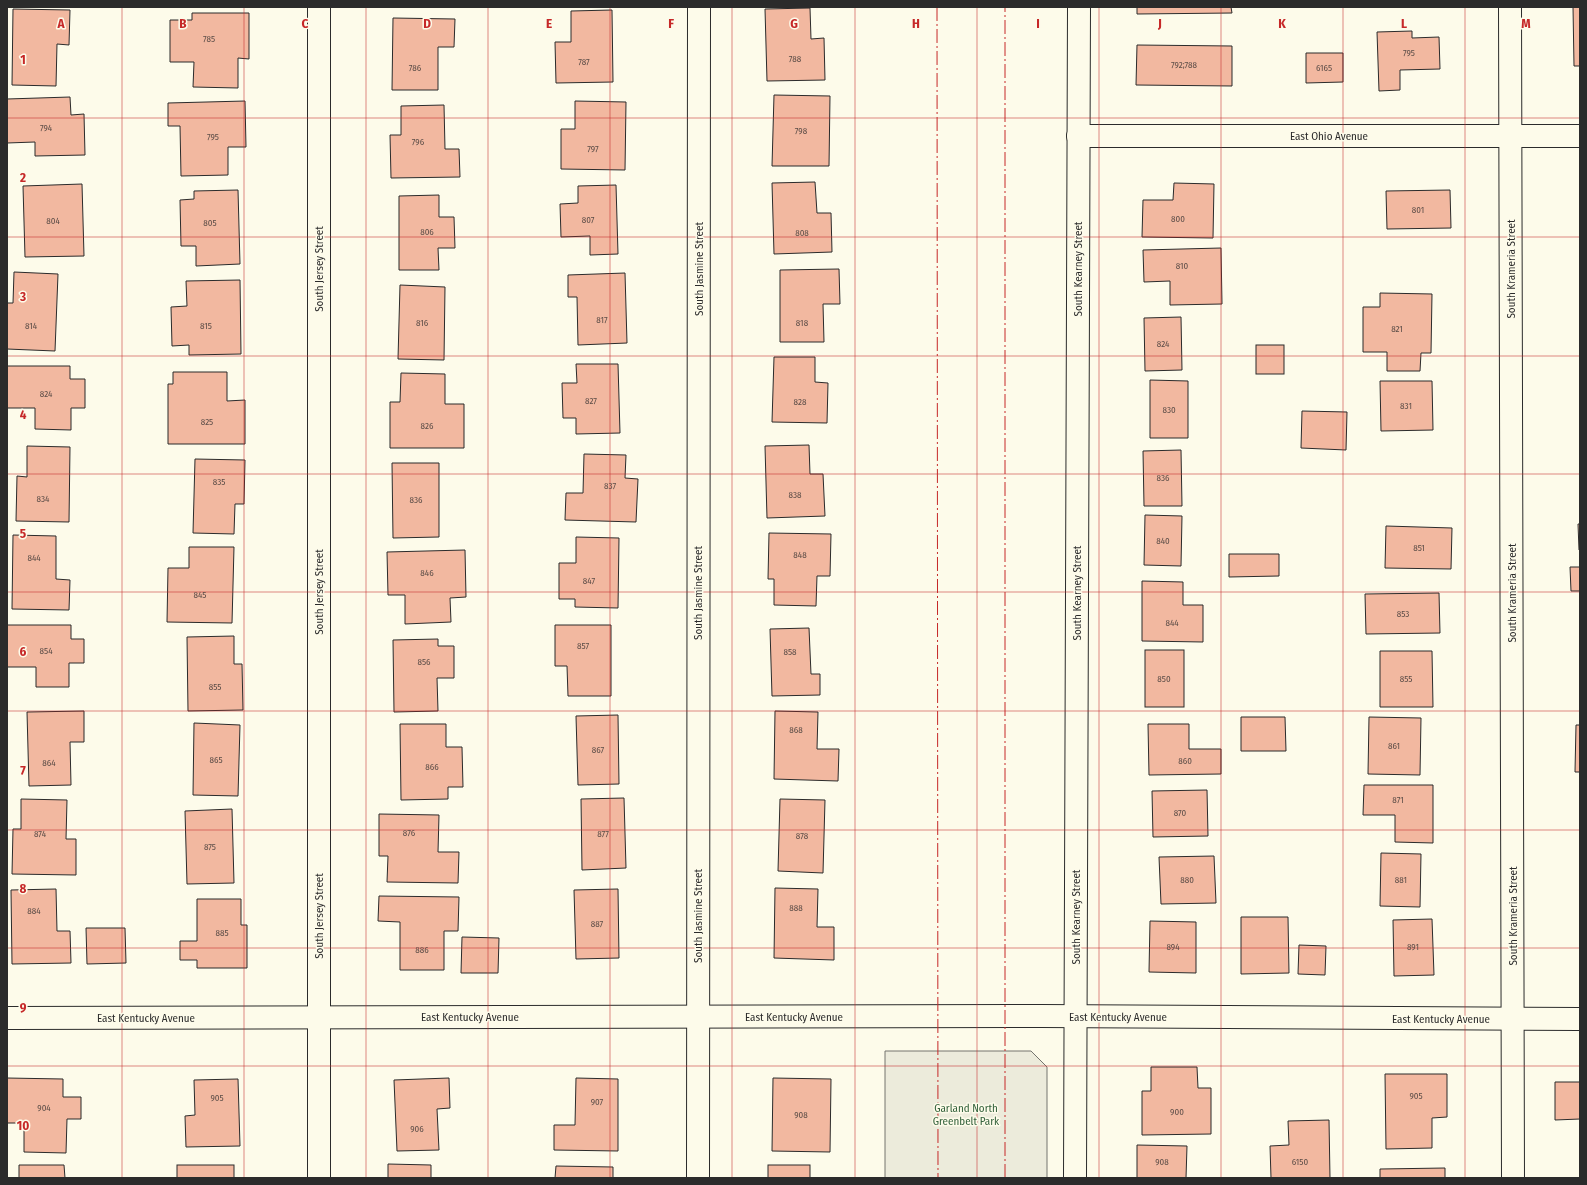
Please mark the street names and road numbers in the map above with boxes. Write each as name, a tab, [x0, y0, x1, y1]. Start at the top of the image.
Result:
street label: East Ohio Avenue	[1290, 130, 1368, 143]
street label: South Krameria Street	[1505, 219, 1518, 319]
street label: South Kearney Street	[1072, 221, 1085, 316]
street label: South Jasmine Street	[693, 222, 706, 316]
street label: South Jersey Street	[313, 226, 326, 312]
street label: South Krameria Street	[1506, 543, 1519, 643]
street label: South Kearney Street	[1071, 545, 1084, 640]
street label: South Jasmine Street	[692, 546, 705, 640]
street label: South Jersey Street	[313, 549, 326, 635]
street label: South Krameria Street	[1507, 866, 1520, 966]
street label: South Jasmine Street	[692, 869, 705, 963]
street label: South Kearney Street	[1070, 869, 1083, 964]
street label: South Jersey Street	[313, 873, 326, 959]
street label: East Kentucky Avenue	[421, 1011, 519, 1024]
street label: East Kentucky Avenue	[745, 1011, 843, 1024]
street label: East Kentucky Avenue	[1069, 1011, 1167, 1024]
street label: East Kentucky Avenue	[97, 1012, 195, 1025]
street label: East Kentucky Avenue	[1392, 1013, 1490, 1026]

